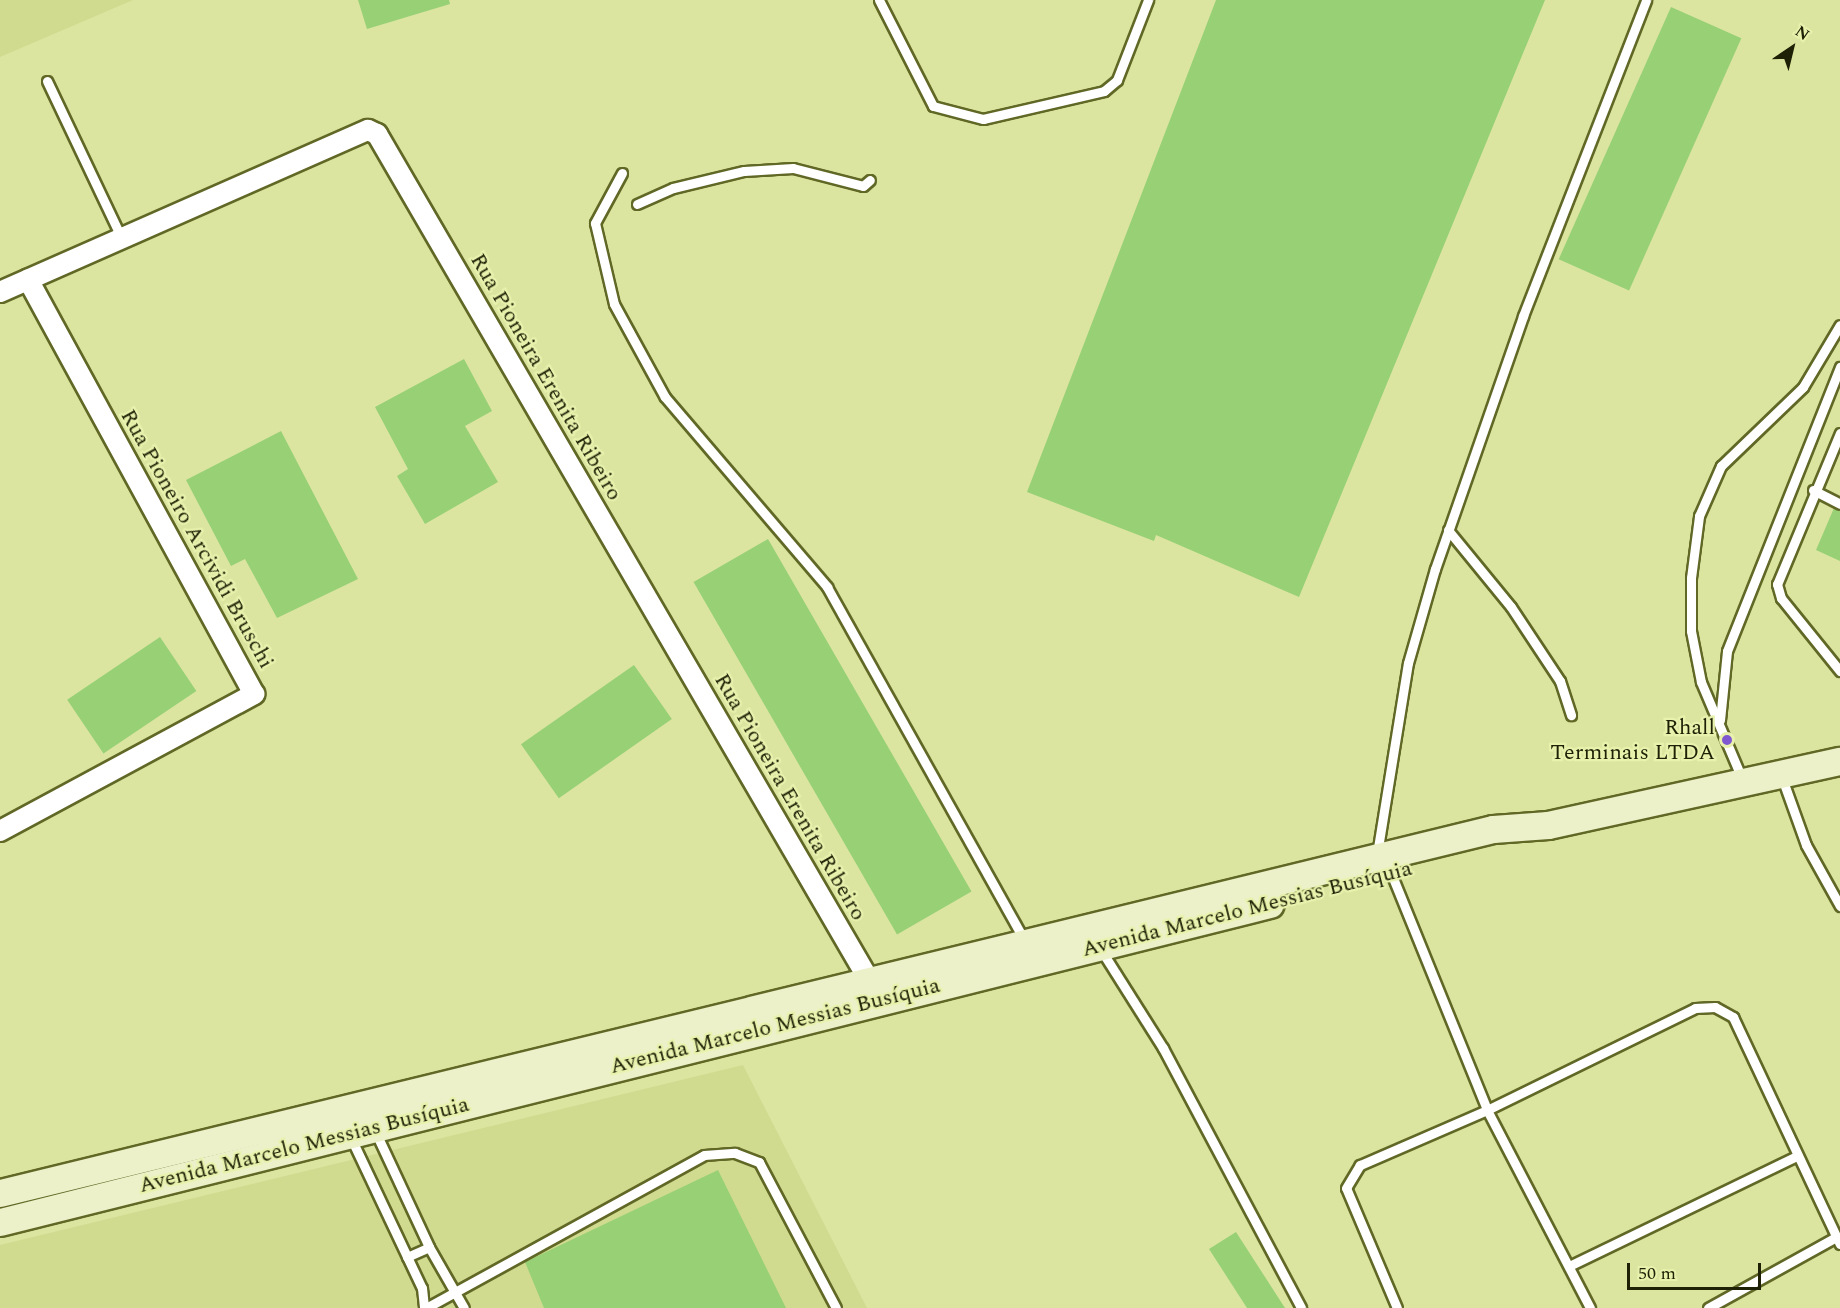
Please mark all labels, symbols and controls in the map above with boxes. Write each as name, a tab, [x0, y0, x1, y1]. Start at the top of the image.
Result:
north arrow	[1762, 18, 1822, 78]
text: N	[1790, 20, 1815, 47]
street label: Rua Pioneira Erenita Ribeiro	[464, 249, 628, 505]
street label: Rua Pioneiro Arcividi Bruschi	[115, 405, 279, 673]
street label: Rua Pioneira Erenita Ribeiro	[708, 669, 872, 925]
place label: Rhall Terminais LTDA	[1550, 714, 1715, 766]
marker: Rhall Terminais LTDA	[1720, 733, 1734, 747]
street label: Avenida Marcelo Messias Busíquia	[1079, 855, 1415, 963]
street label: Avenida Marcelo Messias Busíquia	[607, 972, 943, 1080]
street label: Avenida Marcelo Messias Busíquia	[136, 1091, 472, 1199]
scale bar	[1630, 1251, 1764, 1289]
text: 50 m	[1638, 1260, 1676, 1287]

